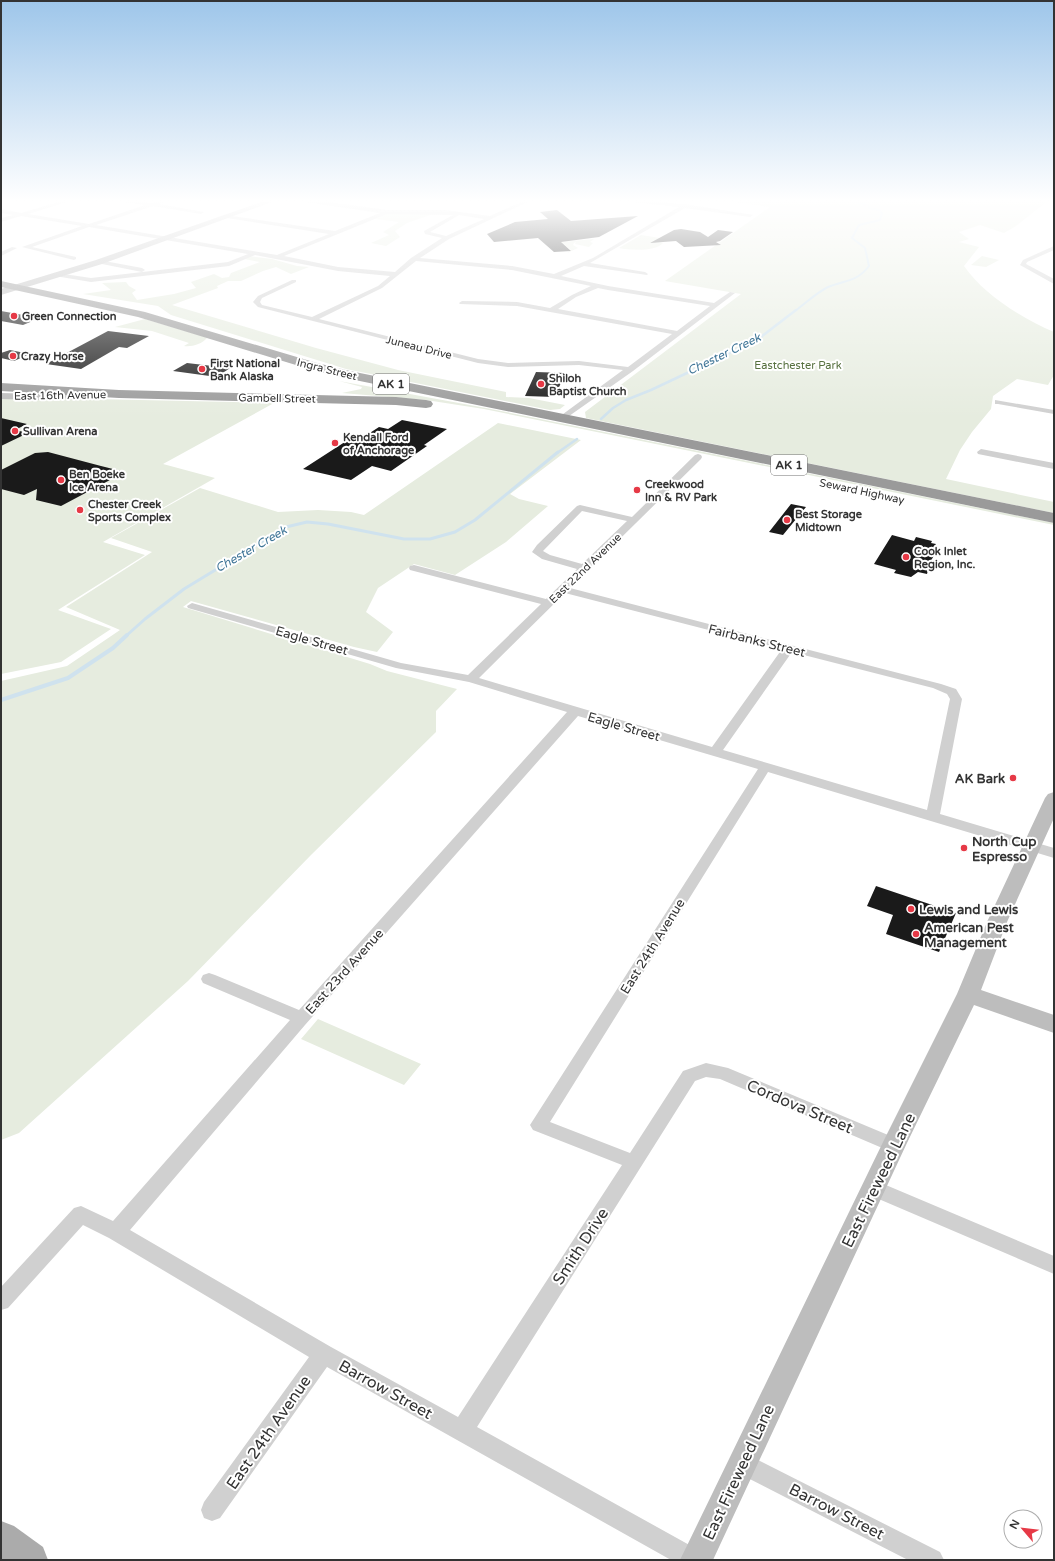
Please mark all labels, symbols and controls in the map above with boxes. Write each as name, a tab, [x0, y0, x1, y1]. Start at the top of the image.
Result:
place label: Green Connection	[22, 310, 117, 323]
marker: Green Connection	[9, 311, 19, 321]
water label: Chester Creek	[685, 330, 764, 378]
street label: Juneau Drive	[385, 333, 453, 362]
place label: Crazy Horse	[21, 350, 85, 364]
marker: Crazy Horse	[8, 351, 18, 361]
street label: Ingra Street	[296, 356, 358, 383]
place label: First National Bank Alaska	[210, 357, 280, 383]
park label: Eastchester Park	[754, 359, 842, 372]
marker: First National Bank Alaska	[197, 364, 207, 374]
place label: Shiloh Baptist Church	[549, 372, 627, 399]
road number: AK 1	[373, 374, 409, 394]
marker: Shiloh Baptist Church	[536, 379, 546, 389]
street label: East 16th Avenue	[14, 388, 106, 403]
street label: Gambell Street	[238, 391, 316, 406]
place label: Sullivan Arena	[23, 425, 97, 438]
marker: Sullivan Arena	[10, 426, 20, 436]
place label: Kendall Ford of Anchorage	[343, 431, 415, 458]
marker: Kendall Ford of Anchorage	[330, 438, 340, 448]
road number: AK 1	[771, 455, 807, 475]
place label: Ben Boeke Ice Arena	[69, 468, 126, 494]
marker: Ben Boeke Ice Arena	[56, 475, 66, 485]
street label: Seward Highway	[818, 476, 906, 507]
place label: Creekwood Inn & RV Park	[645, 478, 717, 504]
marker: Creekwood Inn & RV Park	[632, 485, 642, 495]
place label: Chester Creek Sports Complex	[88, 498, 171, 525]
marker: Chester Creek Sports Complex	[75, 505, 85, 515]
place label: Best Storage Midtown	[795, 508, 863, 534]
marker: Best Storage Midtown	[782, 515, 792, 525]
water label: Chester Creek	[213, 522, 290, 575]
street label: East 22nd Avenue	[547, 531, 624, 606]
place label: Cook Inlet Region, Inc.	[914, 545, 975, 572]
marker: Cook Inlet Region, Inc.	[901, 552, 911, 562]
street label: Fairbanks Street	[706, 621, 807, 661]
street label: Eagle Street	[274, 623, 350, 659]
street label: Eagle Street	[586, 709, 662, 745]
place label: AK Bark	[955, 771, 1005, 787]
marker: AK Bark	[1008, 773, 1018, 783]
place label: North Cup Espresso	[972, 834, 1036, 865]
marker: North Cup Espresso	[959, 843, 969, 853]
street label: East 24th Avenue	[617, 896, 689, 997]
place label: Lewis and Lewis	[919, 902, 1018, 918]
marker: Lewis and Lewis	[906, 904, 916, 914]
place label: American Pest Management	[924, 920, 1014, 951]
street label: East 23rd Avenue	[302, 926, 387, 1018]
marker: American Pest Management	[911, 929, 921, 939]
street label: Cordova Street	[743, 1076, 856, 1138]
street label: East Fireweed Lane	[838, 1110, 920, 1251]
street label: Smith Drive	[549, 1204, 613, 1289]
street label: Barrow Street	[335, 1356, 436, 1424]
street label: East 24th Avenue	[222, 1372, 316, 1493]
street label: East Fireweed Lane	[699, 1401, 779, 1543]
street label: Barrow Street	[786, 1479, 888, 1544]
north arrow	[1003, 1509, 1043, 1549]
text: N	[1007, 1518, 1022, 1531]

